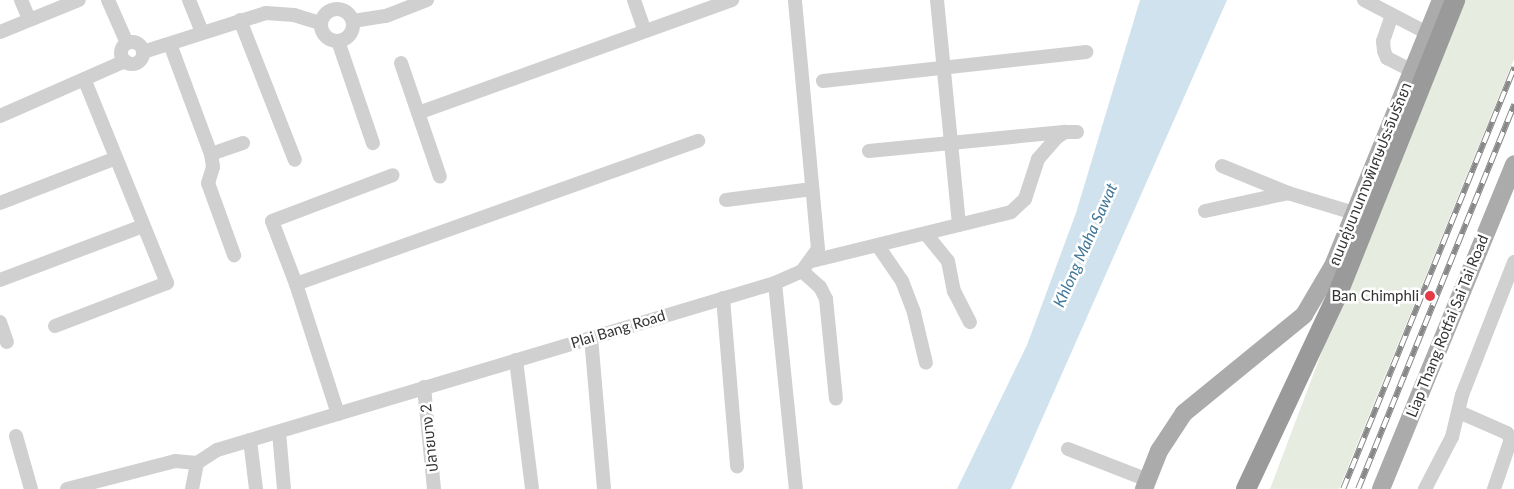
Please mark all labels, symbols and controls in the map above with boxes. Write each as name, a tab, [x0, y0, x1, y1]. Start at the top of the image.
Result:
street label: ถนนคู่ขนานทางพิเศษประจิมรัถยา	[1325, 80, 1415, 268]
water label: Khlong Maha Sawat	[1049, 180, 1121, 310]
street label: Liap Thang Rotfai Sai Tai Road	[1402, 232, 1492, 420]
place label: Ban Chimphli	[1332, 287, 1419, 305]
marker: Ban Chimphli	[1423, 289, 1437, 303]
street label: Plai Bang Road	[569, 306, 667, 352]
street label: ปลายบาง 2	[416, 403, 442, 473]

